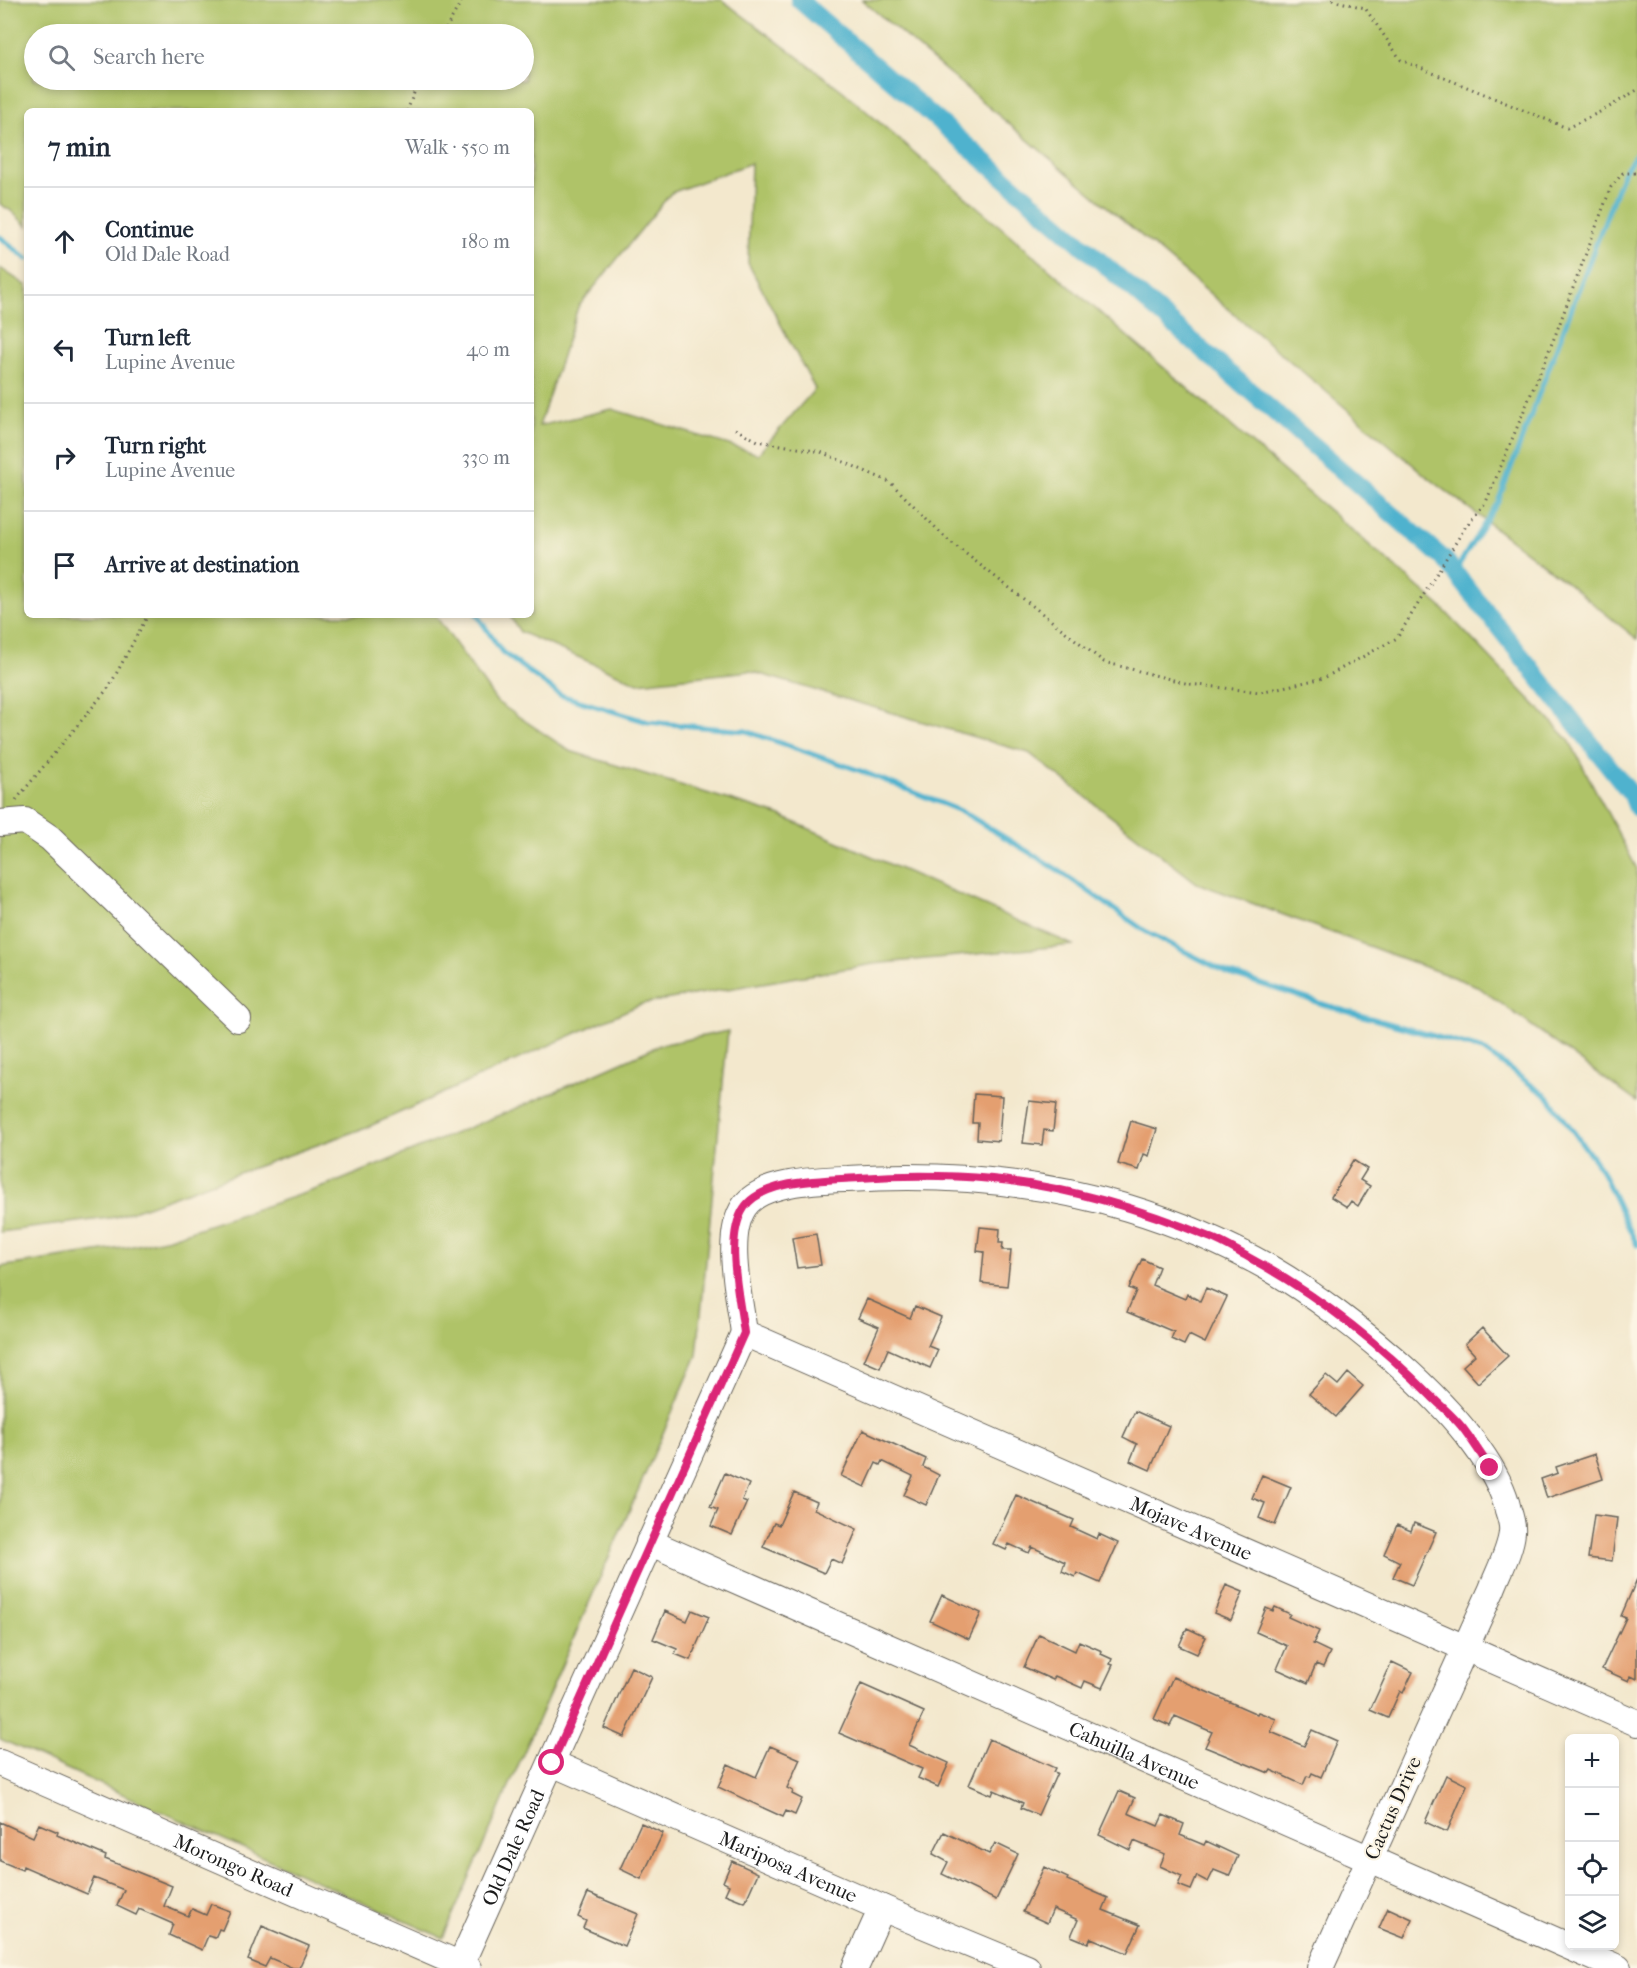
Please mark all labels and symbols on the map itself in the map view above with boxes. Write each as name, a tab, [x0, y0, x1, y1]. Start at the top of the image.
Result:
route end	[1476, 1454, 1502, 1480]
street label: Mojave Avenue	[1127, 1492, 1256, 1565]
street label: Cahuilla Avenue	[1065, 1717, 1203, 1794]
route start	[538, 1749, 564, 1775]
street label: Cactus Drive	[1360, 1753, 1426, 1863]
street label: Old Dale Road	[477, 1785, 550, 1909]
street label: Mariposa Avenue	[716, 1826, 861, 1907]
street label: Morongo Road	[170, 1829, 298, 1902]

